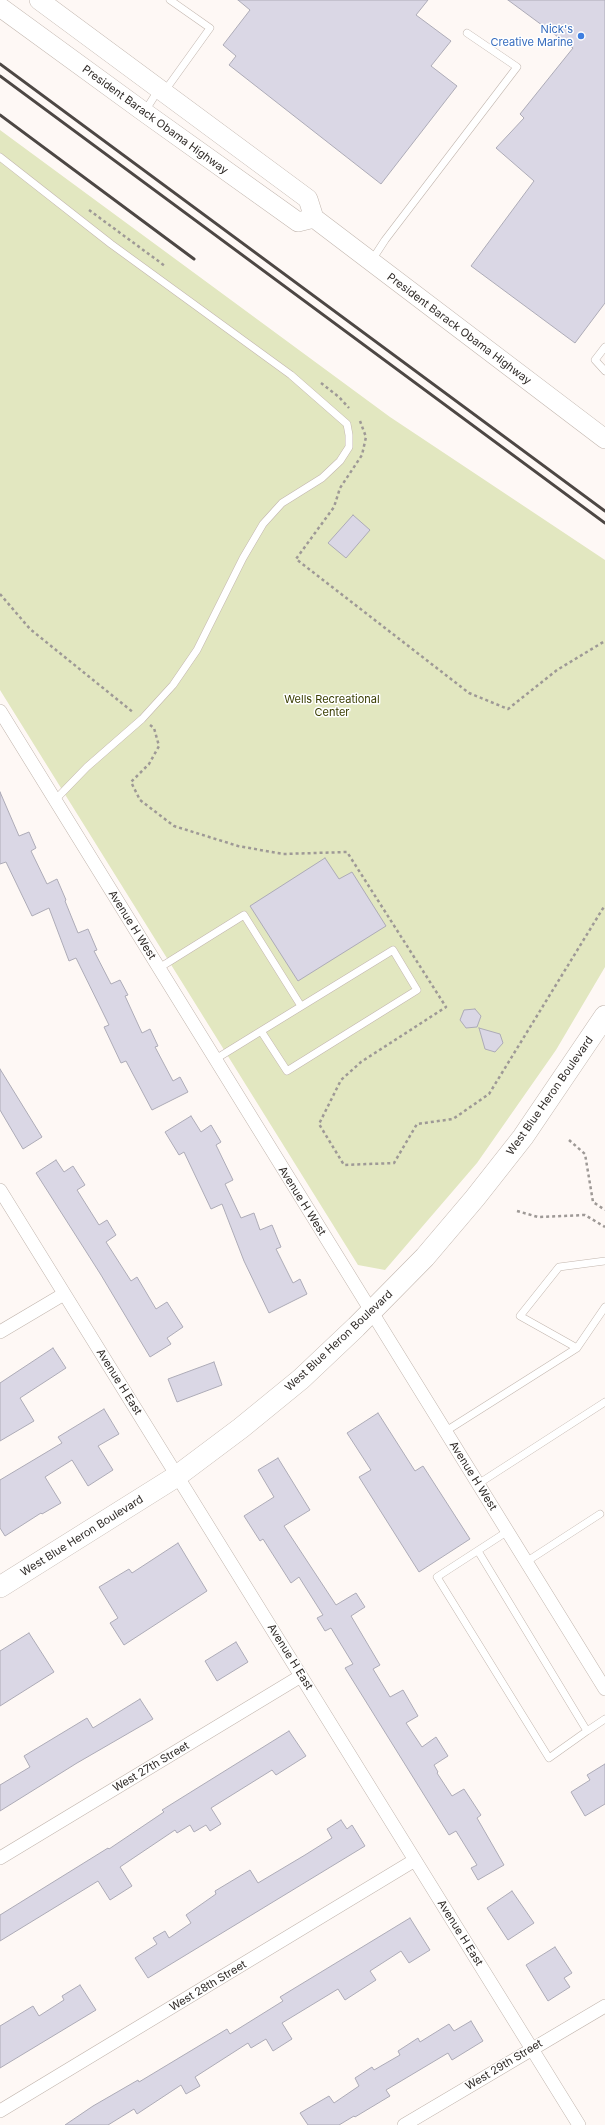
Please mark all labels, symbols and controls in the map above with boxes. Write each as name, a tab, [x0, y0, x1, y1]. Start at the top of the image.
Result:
place label: Nick's Creative Marine	[491, 23, 573, 49]
marker: Nick's Creative Marine	[576, 31, 586, 41]
street label: President Barack Obama Highway	[80, 63, 230, 177]
street label: President Barack Obama Highway	[384, 270, 534, 388]
park label: Wells Recreational Center	[284, 693, 380, 719]
street label: Avenue H West	[105, 888, 159, 962]
street label: West Blue Heron Boulevard	[504, 1034, 596, 1158]
street label: Avenue H West	[275, 1164, 329, 1238]
street label: West Blue Heron Boulevard	[283, 1288, 395, 1394]
street label: Avenue H East	[93, 1347, 145, 1417]
street label: Avenue H West	[446, 1439, 500, 1513]
street label: West Blue Heron Boulevard	[18, 1493, 146, 1579]
street label: Avenue H East	[264, 1622, 316, 1692]
street label: West 27th Street	[111, 1739, 191, 1795]
street label: Avenue H East	[434, 1898, 486, 1968]
street label: West 28th Street	[167, 1958, 249, 2014]
street label: West 29th Street	[463, 2037, 545, 2093]

